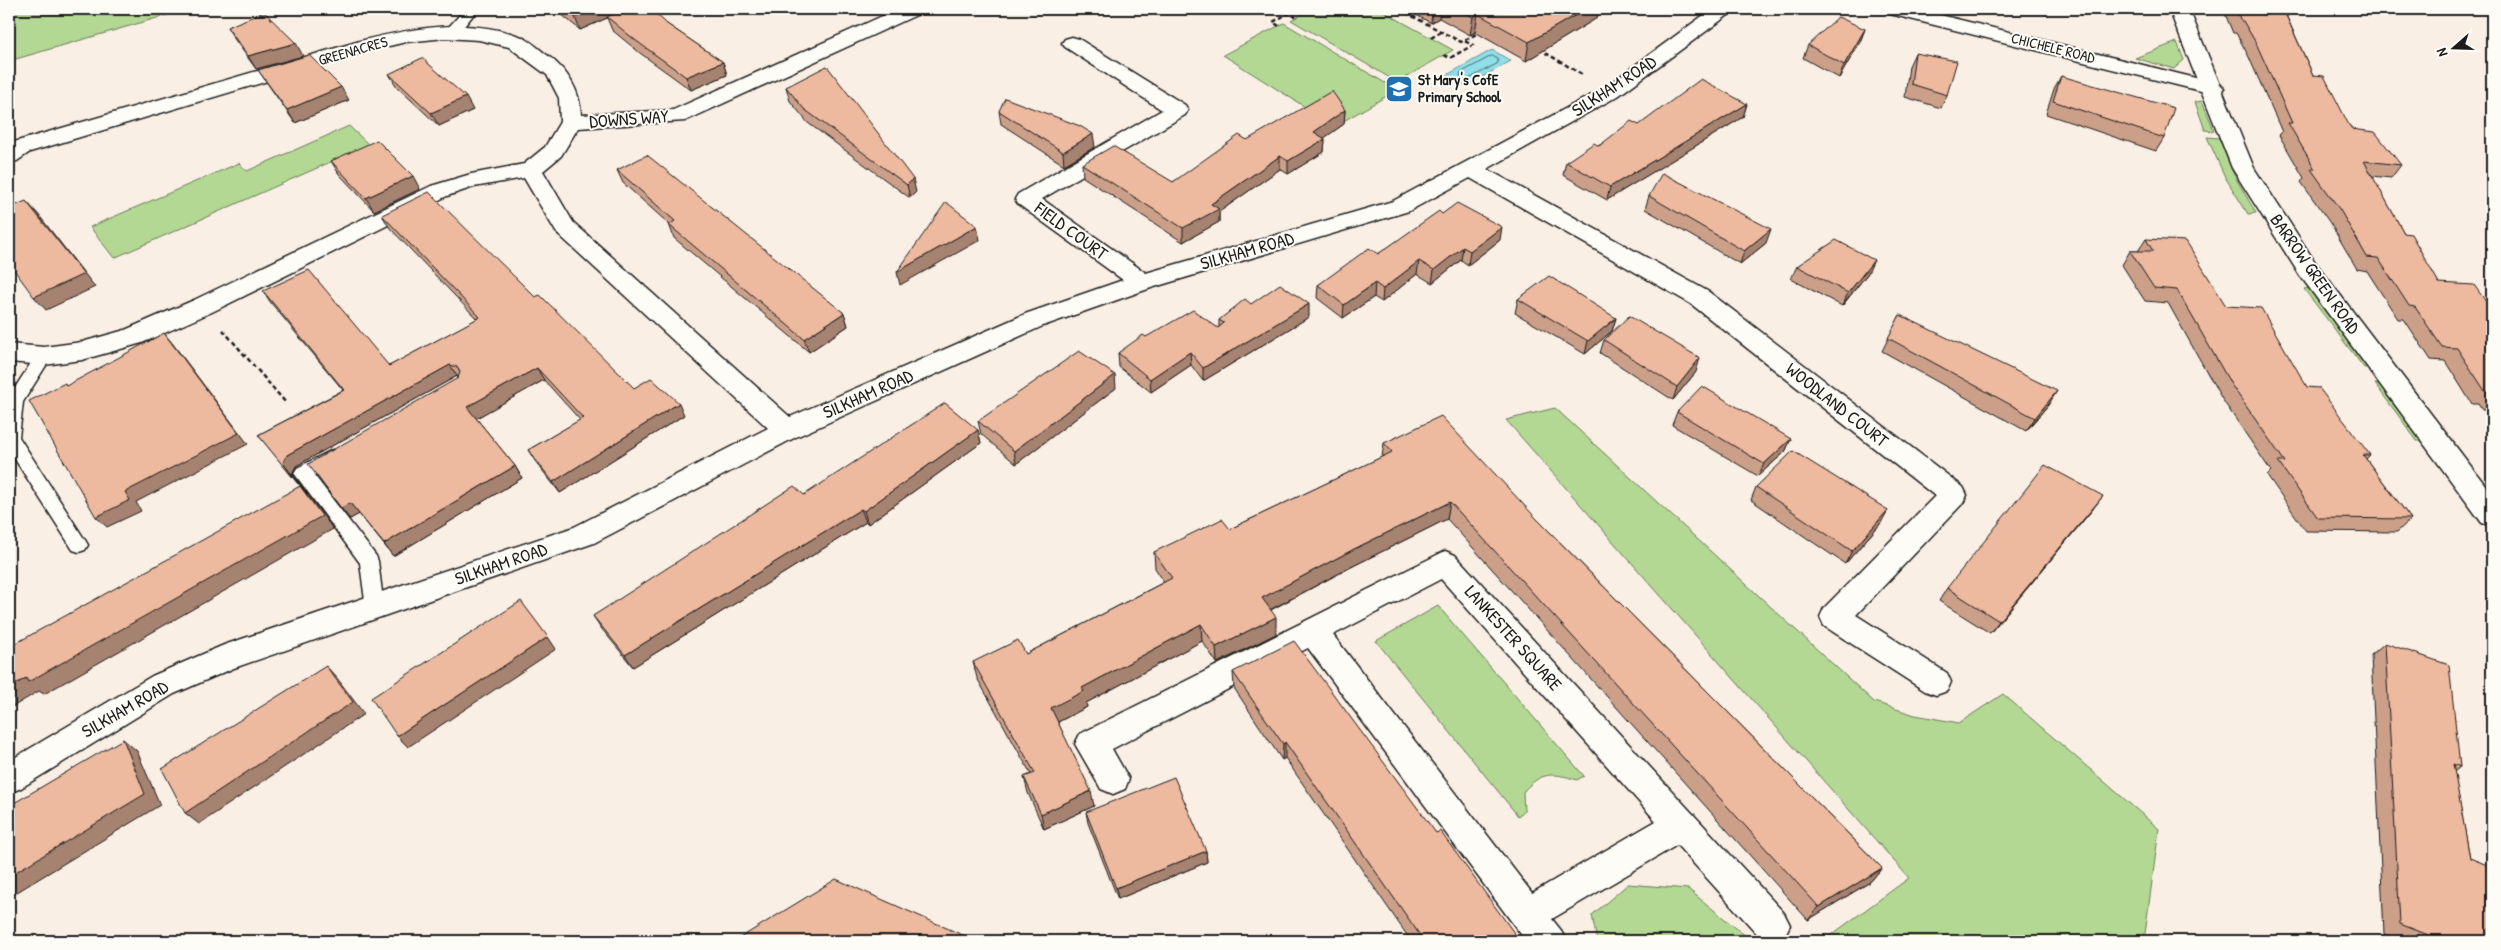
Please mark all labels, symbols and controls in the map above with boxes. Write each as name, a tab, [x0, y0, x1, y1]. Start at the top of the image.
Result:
north arrow	[2428, 22, 2478, 72]
street label: CHICHELE ROAD	[2009, 27, 2098, 68]
street label: GREENACRES	[316, 31, 390, 70]
text: N	[2431, 45, 2452, 59]
street label: SILKHAM ROAD	[1567, 49, 1661, 122]
place label: St Mary's CofE Primary School	[1418, 69, 1502, 108]
school or university icon: St Mary's CofE Primary School	[1384, 74, 1414, 104]
street label: DOWNS WAY	[588, 103, 670, 134]
street label: FIELD COURT	[1029, 195, 1113, 266]
street label: BARROW GREEN ROAD	[2265, 209, 2366, 339]
street label: SILKHAM ROAD	[1197, 225, 1297, 276]
street label: WOODLAND COURT	[1781, 357, 1894, 453]
street label: SILKHAM ROAD	[819, 362, 917, 425]
street label: SILKHAM ROAD	[451, 536, 551, 591]
street label: LANKESTER SQUARE	[1459, 579, 1568, 696]
street label: SILKHAM ROAD	[77, 673, 173, 743]

